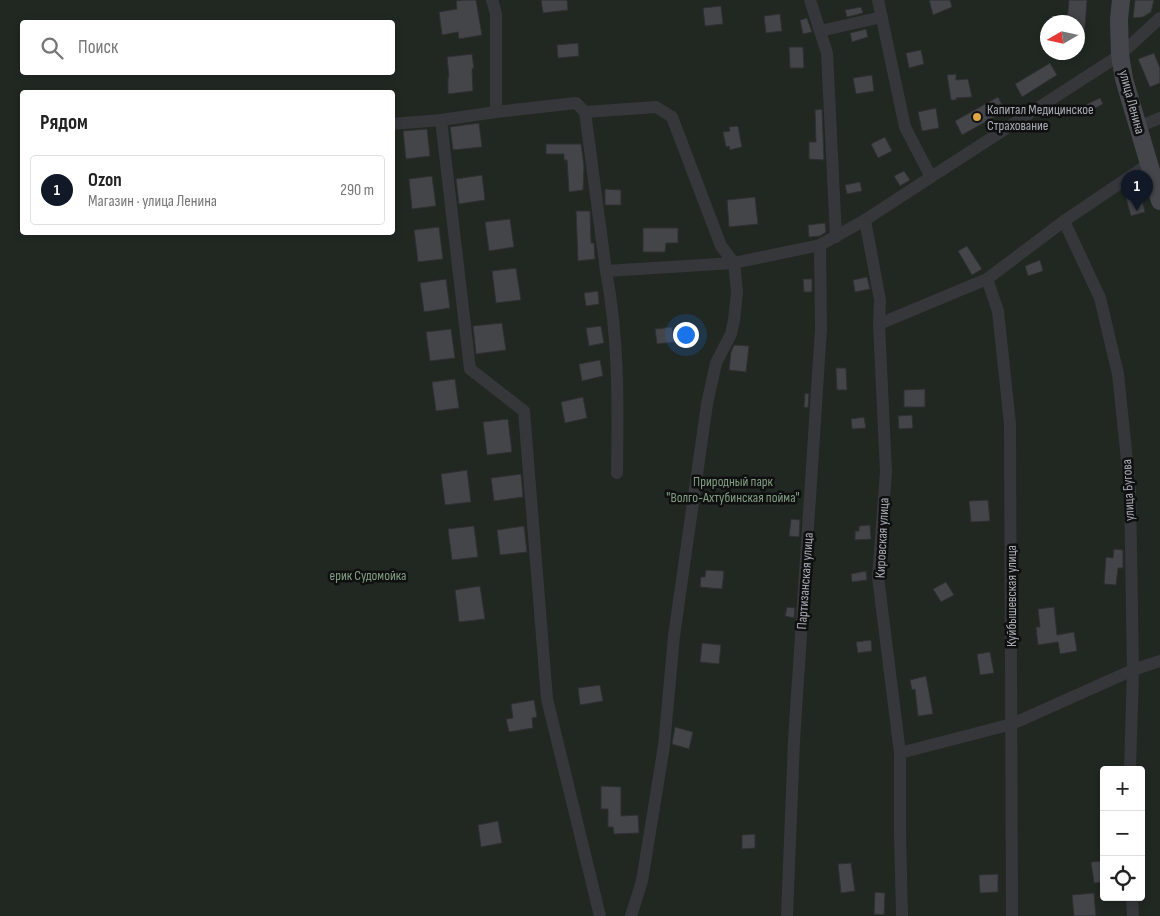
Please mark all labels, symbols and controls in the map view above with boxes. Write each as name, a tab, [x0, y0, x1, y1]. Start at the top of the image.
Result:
north arrow	[1040, 15, 1085, 60]
search box	[20, 20, 395, 75]
icon: search	[38, 34, 66, 62]
text: Поиск	[78, 36, 118, 59]
street label: улица Ленина	[1115, 68, 1149, 136]
place label: Капитал Медицинское Страхование	[987, 101, 1094, 134]
text: Рядом	[40, 110, 88, 135]
marker: Капитал Медицинское Страхование	[971, 111, 983, 123]
text: Ozon	[88, 169, 122, 192]
pin: 1	[1121, 170, 1153, 211]
text: 1	[54, 181, 60, 200]
text: 290 m	[340, 181, 374, 200]
text: Магазин · улица Ленина	[88, 192, 217, 211]
your location	[673, 322, 699, 348]
street label: улица Бугова	[1118, 459, 1138, 521]
park label: Природный парк "Волго-Ахтубинская пойма"	[666, 473, 800, 506]
street label: Кировская улица	[871, 497, 893, 579]
street label: Партизанская улица	[793, 532, 817, 630]
street label: Куйбышевская улица	[1003, 545, 1020, 647]
park label: ерик Судомойка	[330, 567, 406, 584]
map controls	[1100, 766, 1145, 901]
button: +	[1100, 766, 1145, 811]
button: −	[1100, 811, 1145, 856]
button: locate	[1100, 856, 1145, 901]

